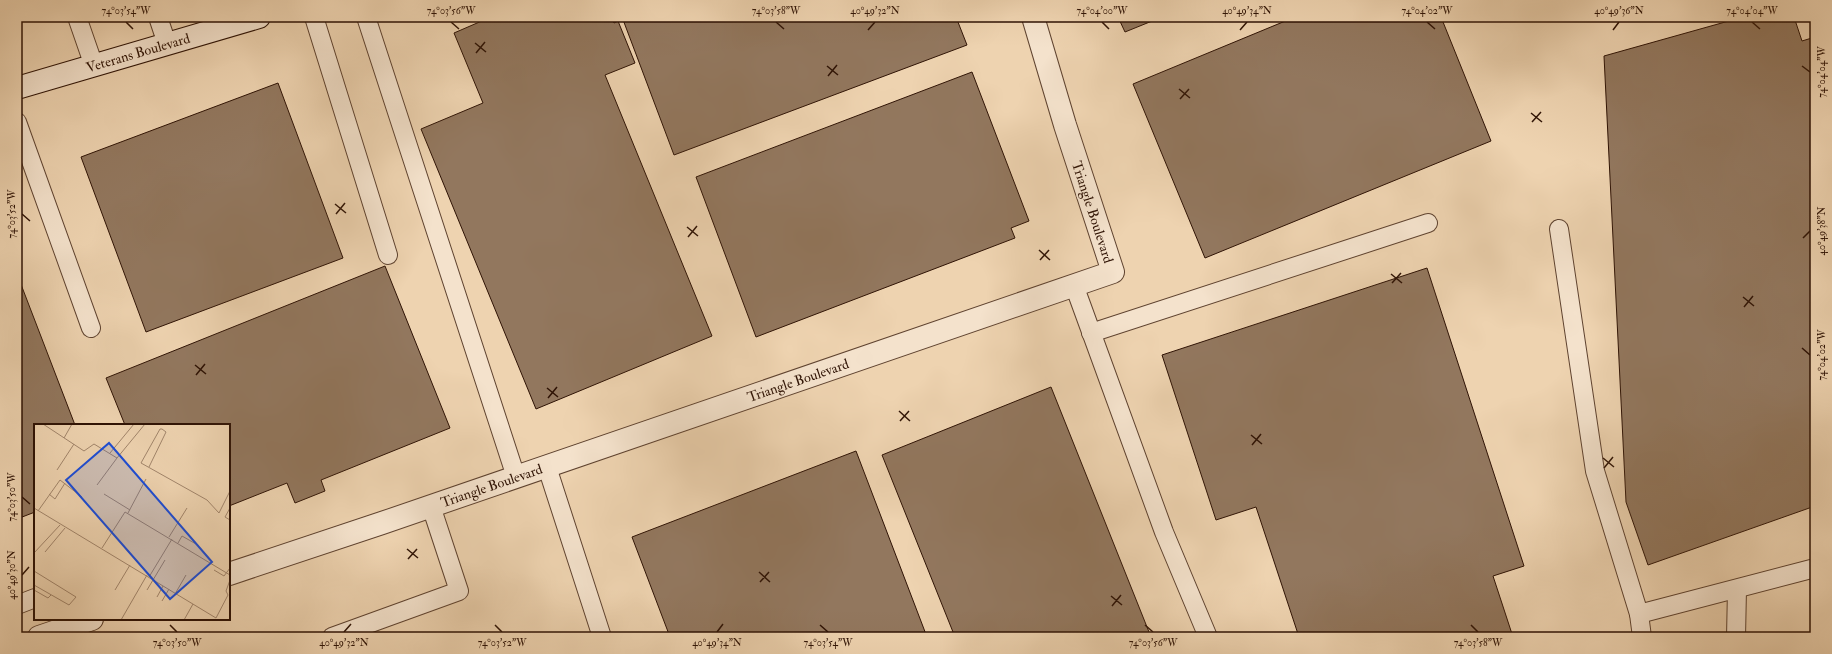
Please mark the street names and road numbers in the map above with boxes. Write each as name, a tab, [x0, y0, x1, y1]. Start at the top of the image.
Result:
street label: Veterans Boulevard	[84, 30, 192, 76]
street label: Triangle Boulevard	[1068, 159, 1117, 265]
street label: Triangle Boulevard	[745, 355, 851, 406]
street label: Triangle Boulevard	[439, 461, 545, 511]

